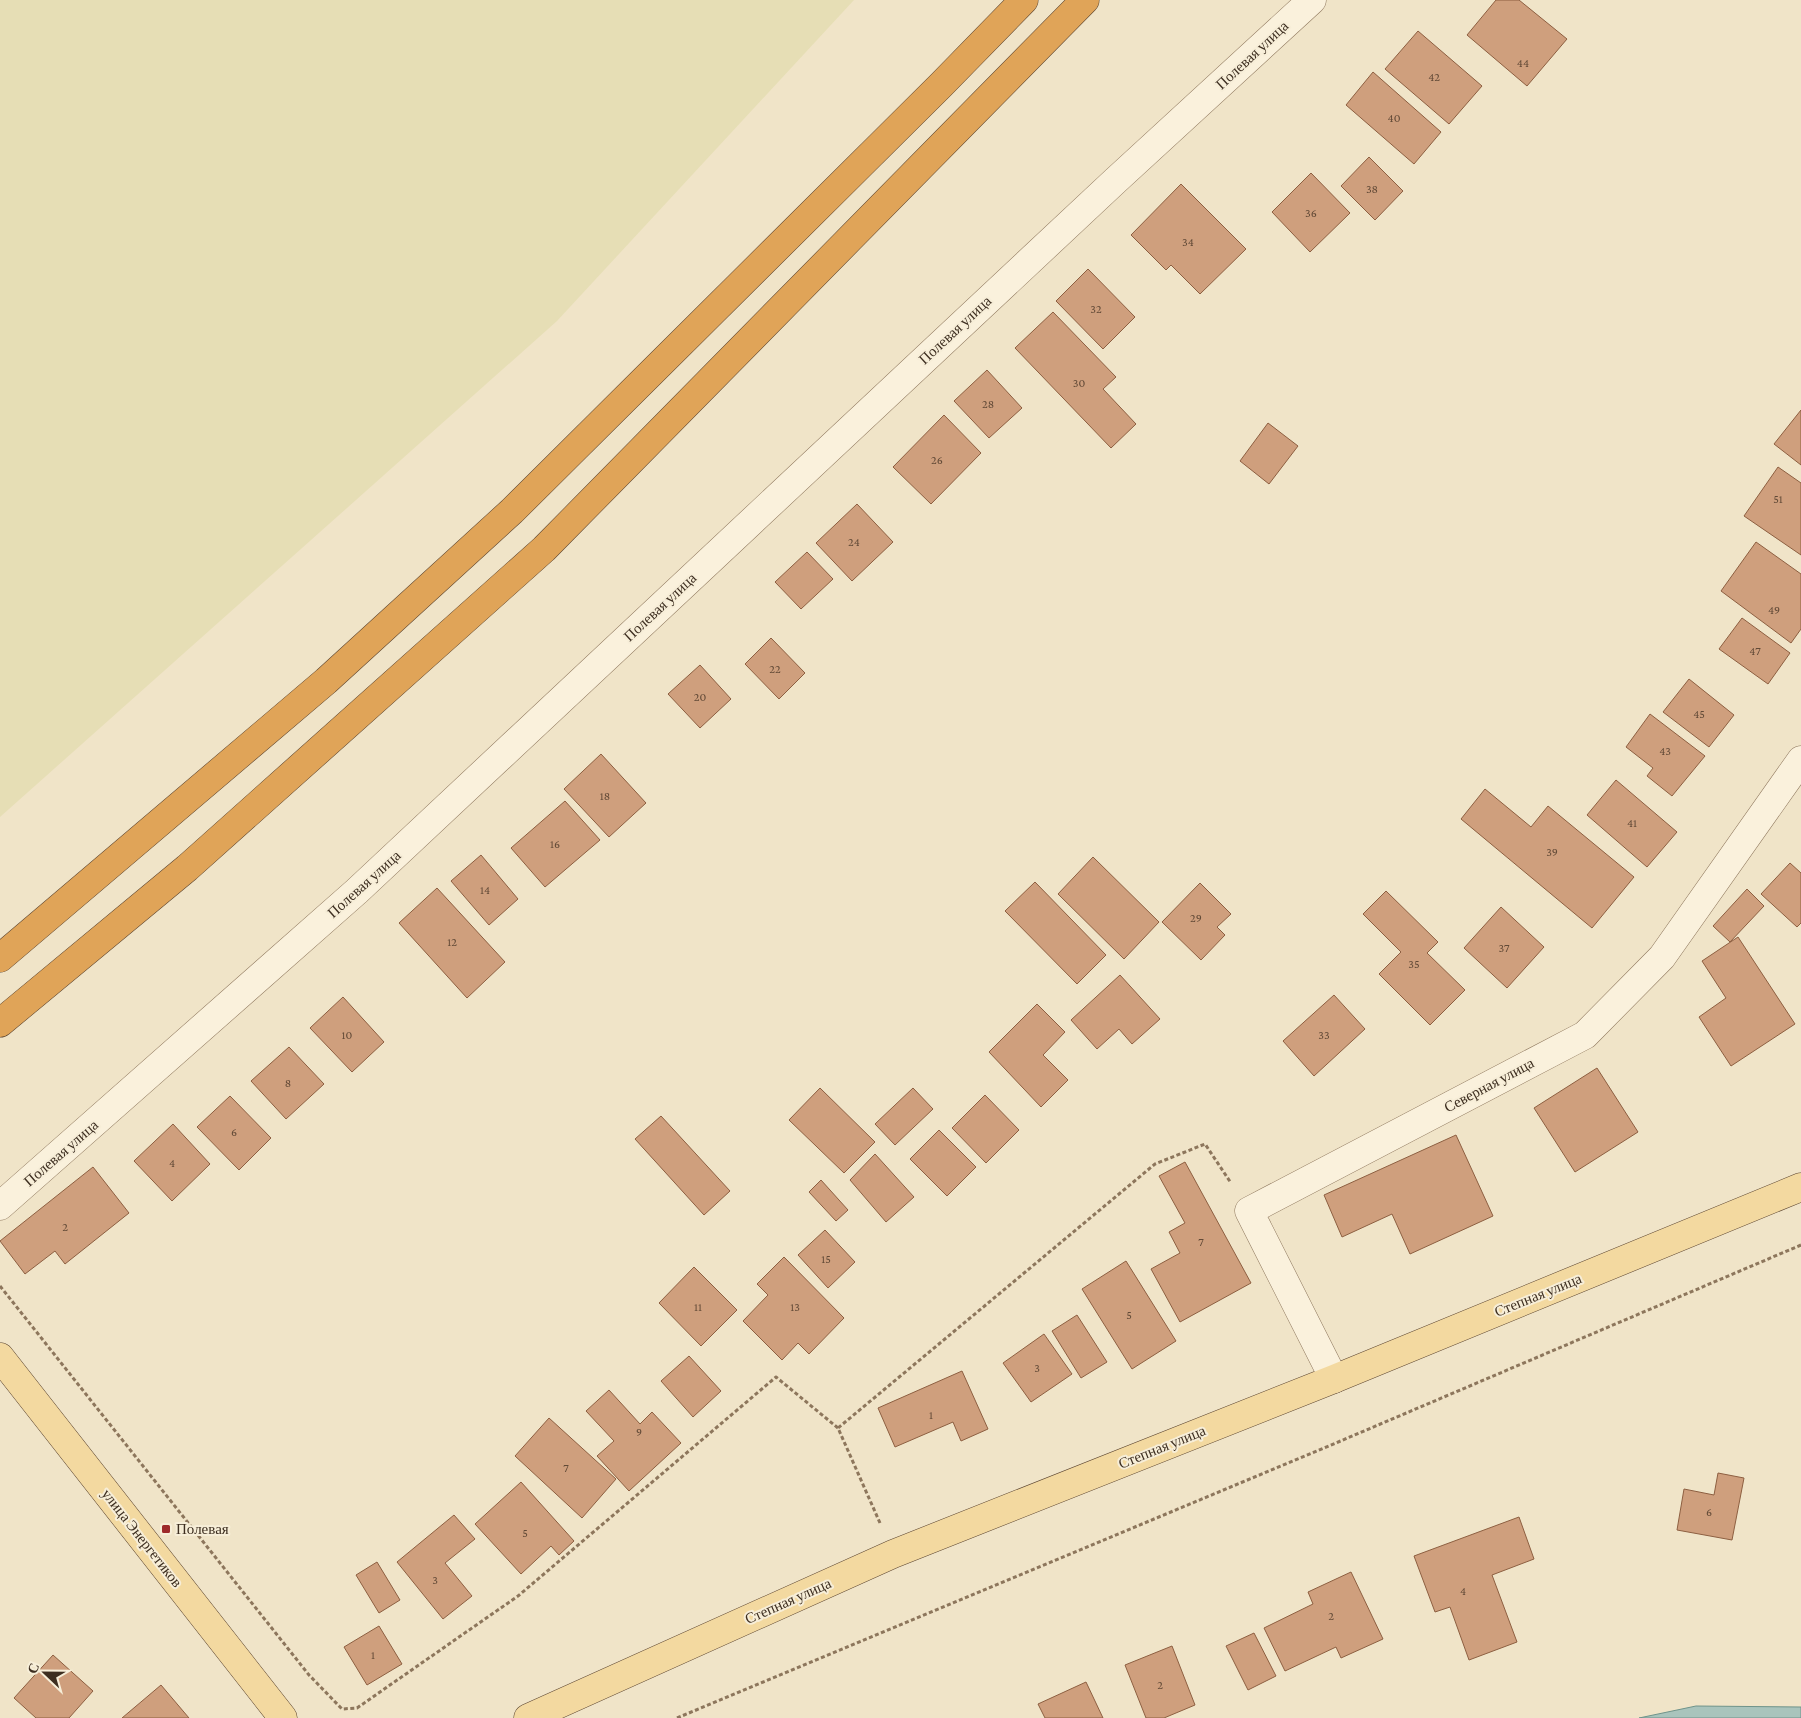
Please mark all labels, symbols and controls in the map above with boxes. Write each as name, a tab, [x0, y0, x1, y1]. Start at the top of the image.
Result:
street label: Полевая улица	[1213, 17, 1292, 92]
house number: 44	[1517, 56, 1529, 70]
house number: 42	[1428, 70, 1440, 84]
house number: 40	[1388, 111, 1401, 125]
house number: 38	[1366, 182, 1378, 196]
house number: 36	[1305, 206, 1317, 220]
house number: 34	[1182, 235, 1194, 249]
street label: Полевая улица	[916, 292, 995, 367]
house number: 32	[1090, 302, 1102, 316]
house number: 30	[1073, 376, 1085, 390]
house number: 28	[982, 397, 994, 411]
house number: 26	[931, 453, 943, 467]
house number: 51	[1773, 492, 1783, 506]
house number: 24	[848, 535, 860, 549]
street label: Полевая улица	[621, 569, 700, 644]
house number: 49	[1768, 603, 1780, 617]
house number: 47	[1749, 644, 1761, 658]
house number: 22	[769, 662, 781, 676]
house number: 20	[694, 690, 706, 704]
house number: 45	[1693, 707, 1705, 721]
house number: 43	[1659, 744, 1671, 758]
house number: 18	[600, 789, 610, 803]
house number: 41	[1627, 816, 1637, 830]
house number: 16	[550, 837, 560, 851]
house number: 39	[1546, 845, 1558, 859]
street label: Полевая улица	[324, 847, 404, 921]
house number: 14	[480, 883, 490, 897]
house number: 29	[1190, 911, 1202, 925]
house number: 12	[447, 935, 457, 949]
house number: 37	[1498, 941, 1510, 955]
house number: 35	[1408, 957, 1420, 971]
house number: 10	[342, 1028, 353, 1042]
house number: 33	[1318, 1028, 1330, 1042]
street label: Северная улица	[1441, 1054, 1537, 1115]
house number: 8	[285, 1076, 291, 1090]
street label: Полевая улица	[21, 1116, 101, 1189]
house number: 6	[231, 1125, 237, 1139]
house number: 4	[169, 1156, 175, 1170]
house number: 2	[62, 1220, 68, 1234]
house number: 7	[1198, 1235, 1204, 1249]
house number: 15	[821, 1252, 831, 1266]
street label: Степная улица	[1492, 1270, 1584, 1320]
house number: 11	[694, 1300, 702, 1314]
house number: 13	[790, 1300, 800, 1314]
house number: 5	[1126, 1308, 1132, 1322]
house number: 3	[1034, 1361, 1040, 1375]
house number: 1	[929, 1408, 933, 1422]
street label: Степная улица	[1116, 1422, 1208, 1472]
house number: 9	[636, 1425, 642, 1439]
house number: 7	[563, 1461, 569, 1475]
street label: улица Энергетиков	[99, 1486, 185, 1590]
house number: 6	[1706, 1505, 1712, 1519]
place label: Полевая	[176, 1521, 229, 1537]
marker: Полевая	[160, 1523, 172, 1535]
house number: 5	[522, 1526, 528, 1540]
house number: 3	[432, 1573, 438, 1587]
street label: Степная улица	[743, 1575, 834, 1627]
house number: 4	[1460, 1584, 1466, 1598]
house number: 2	[1328, 1609, 1334, 1623]
north arrow	[20, 1648, 70, 1698]
house number: 1	[371, 1648, 375, 1662]
text: С	[24, 1660, 42, 1676]
house number: 2	[1157, 1678, 1163, 1692]

